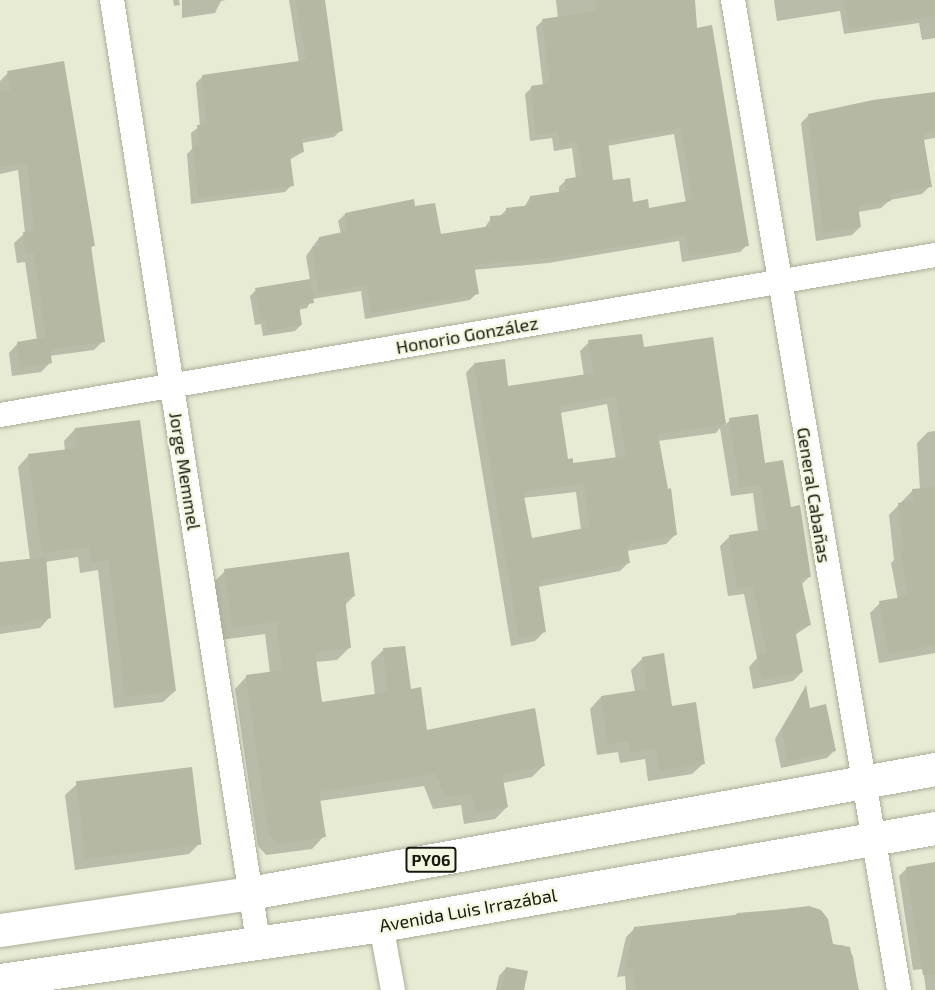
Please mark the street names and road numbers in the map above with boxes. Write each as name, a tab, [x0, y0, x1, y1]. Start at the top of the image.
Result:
street label: Honorio González	[394, 312, 540, 358]
street label: Jorge Memmel	[165, 410, 205, 532]
street label: General Cabañas	[793, 425, 835, 565]
road number: PY06	[404, 847, 458, 873]
street label: Avenida Luis Irrazábal	[378, 884, 558, 936]

